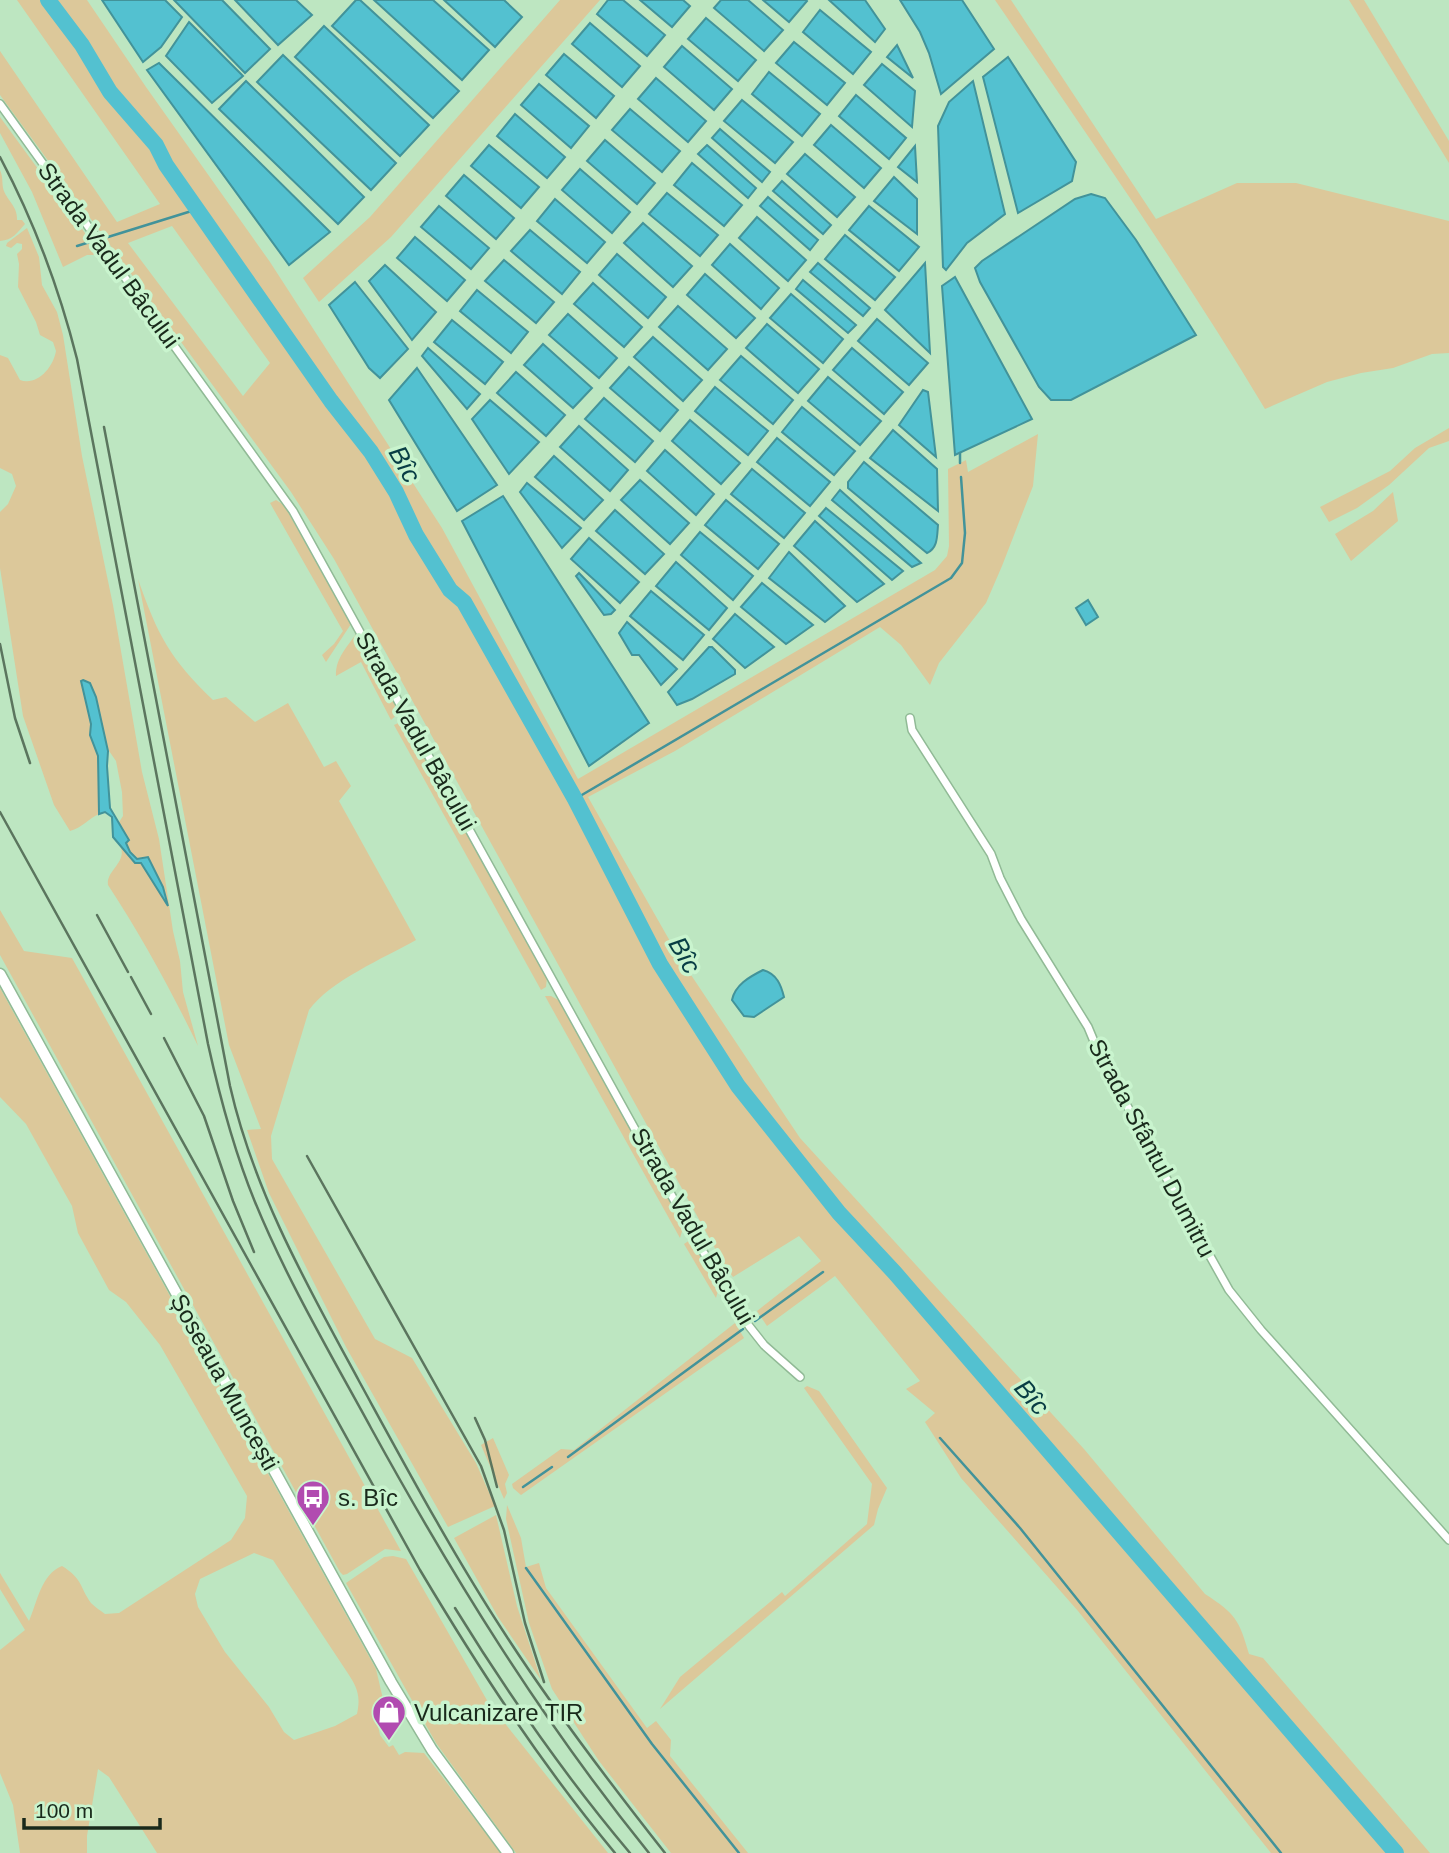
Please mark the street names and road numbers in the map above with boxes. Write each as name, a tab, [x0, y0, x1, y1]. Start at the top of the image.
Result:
street label: Strada Vadul Bâcului	[33, 157, 185, 353]
street label: Strada Vadul Bâcului	[350, 627, 482, 835]
street label: Strada Sfântul Dumitru	[1083, 1034, 1221, 1262]
street label: Strada Vadul Bâcului	[626, 1123, 760, 1329]
street label: Șoseaua Muncești	[165, 1289, 285, 1475]

